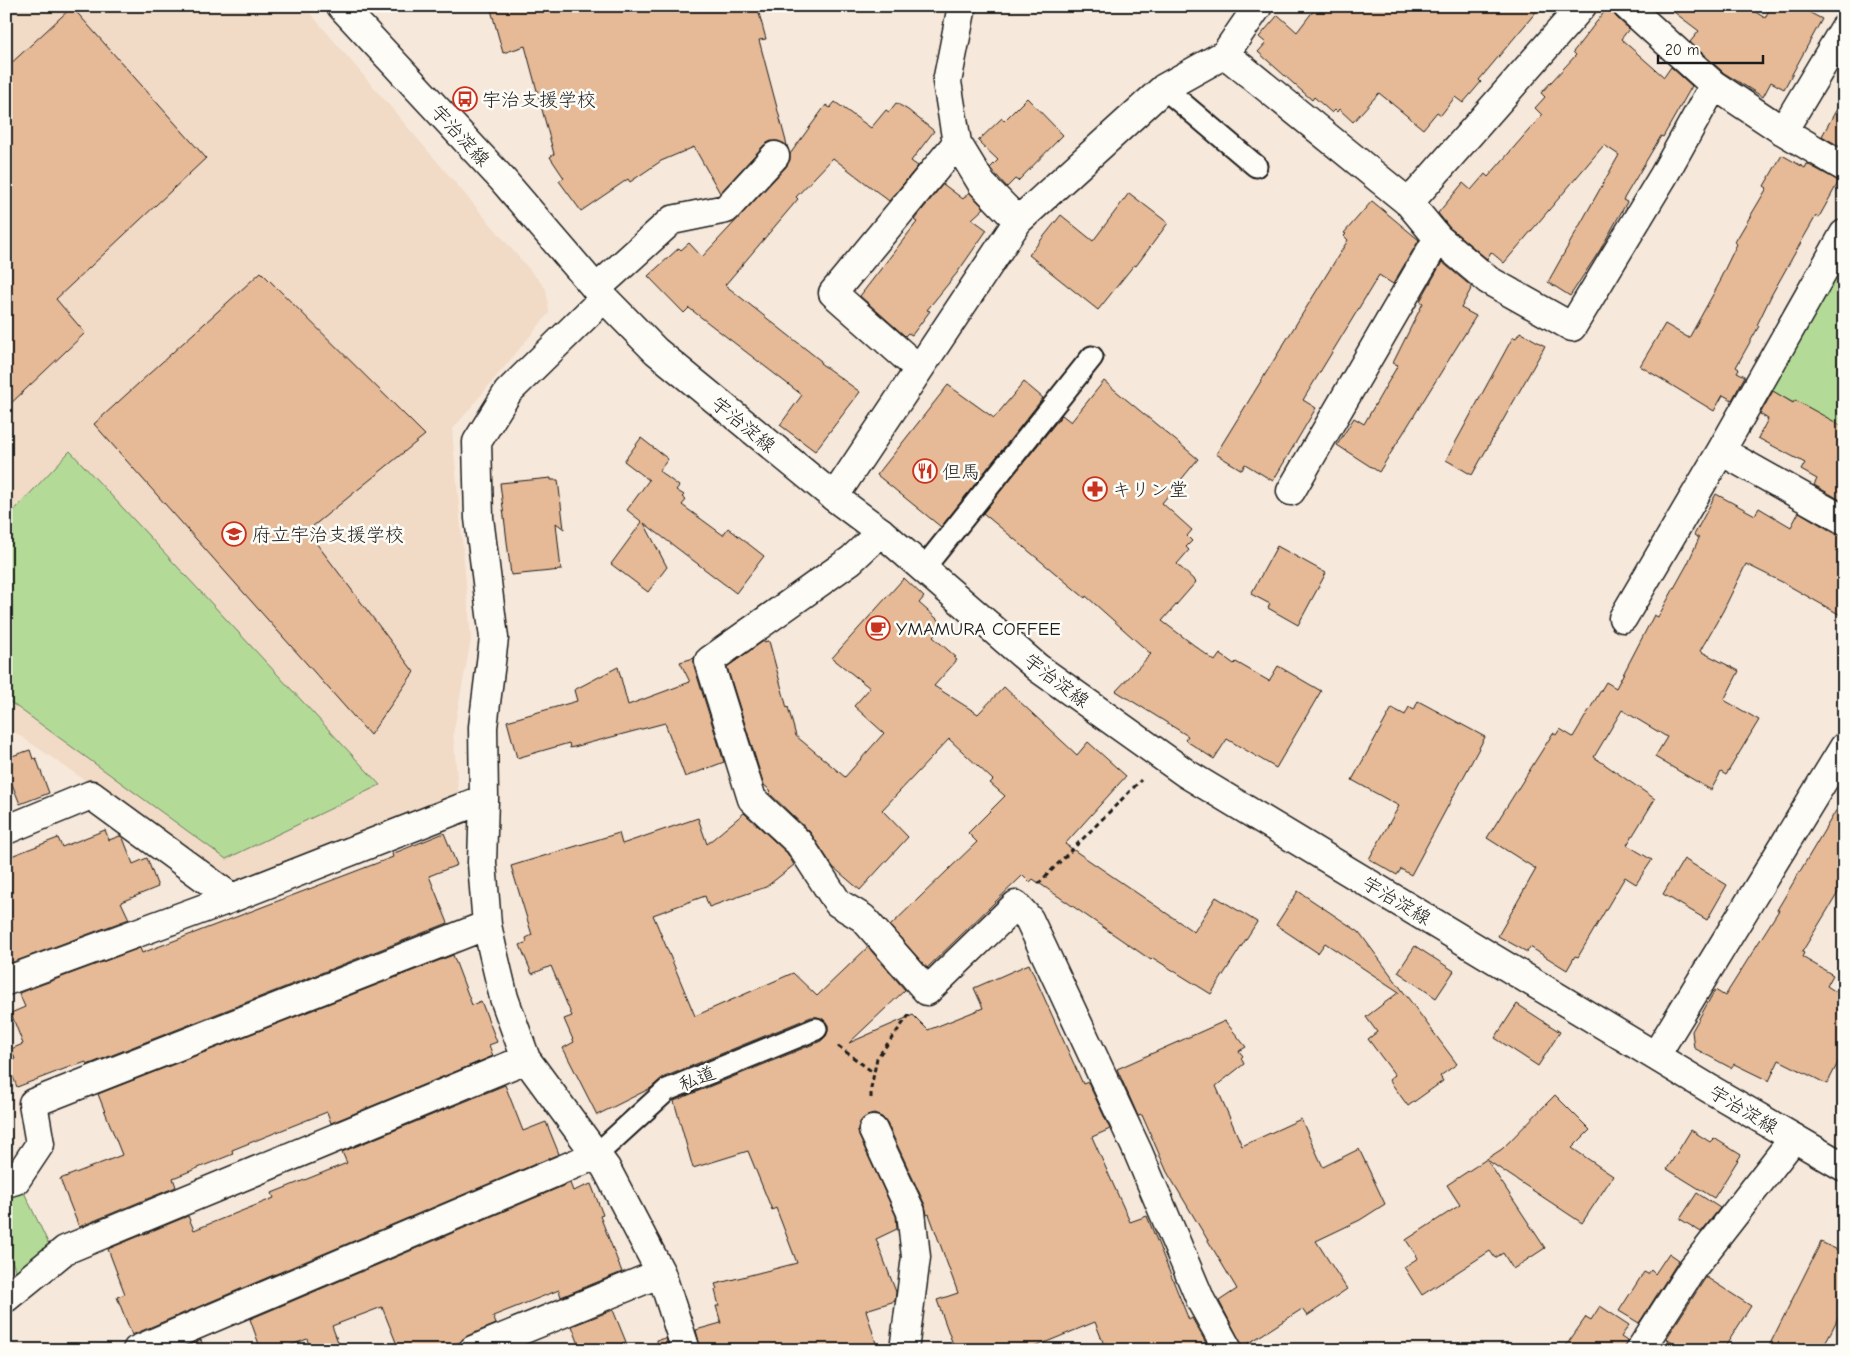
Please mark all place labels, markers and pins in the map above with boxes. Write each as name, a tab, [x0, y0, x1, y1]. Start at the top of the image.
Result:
bus stop icon: 宇治支援学校	[452, 86, 478, 112]
place label: 宇治支援学校	[482, 89, 596, 111]
restaurant icon: 但馬	[912, 458, 938, 484]
place label: 但馬	[942, 461, 980, 483]
pharmacy icon: キリン堂	[1082, 476, 1108, 502]
place label: キリン堂	[1112, 479, 1188, 501]
school or university icon: 府立宇治支援学校	[221, 521, 247, 547]
place label: 府立宇治支援学校	[252, 524, 404, 546]
cafe icon: YMAMURA COFFEE	[865, 615, 891, 641]
place label: YMAMURA COFFEE	[896, 618, 1061, 640]

